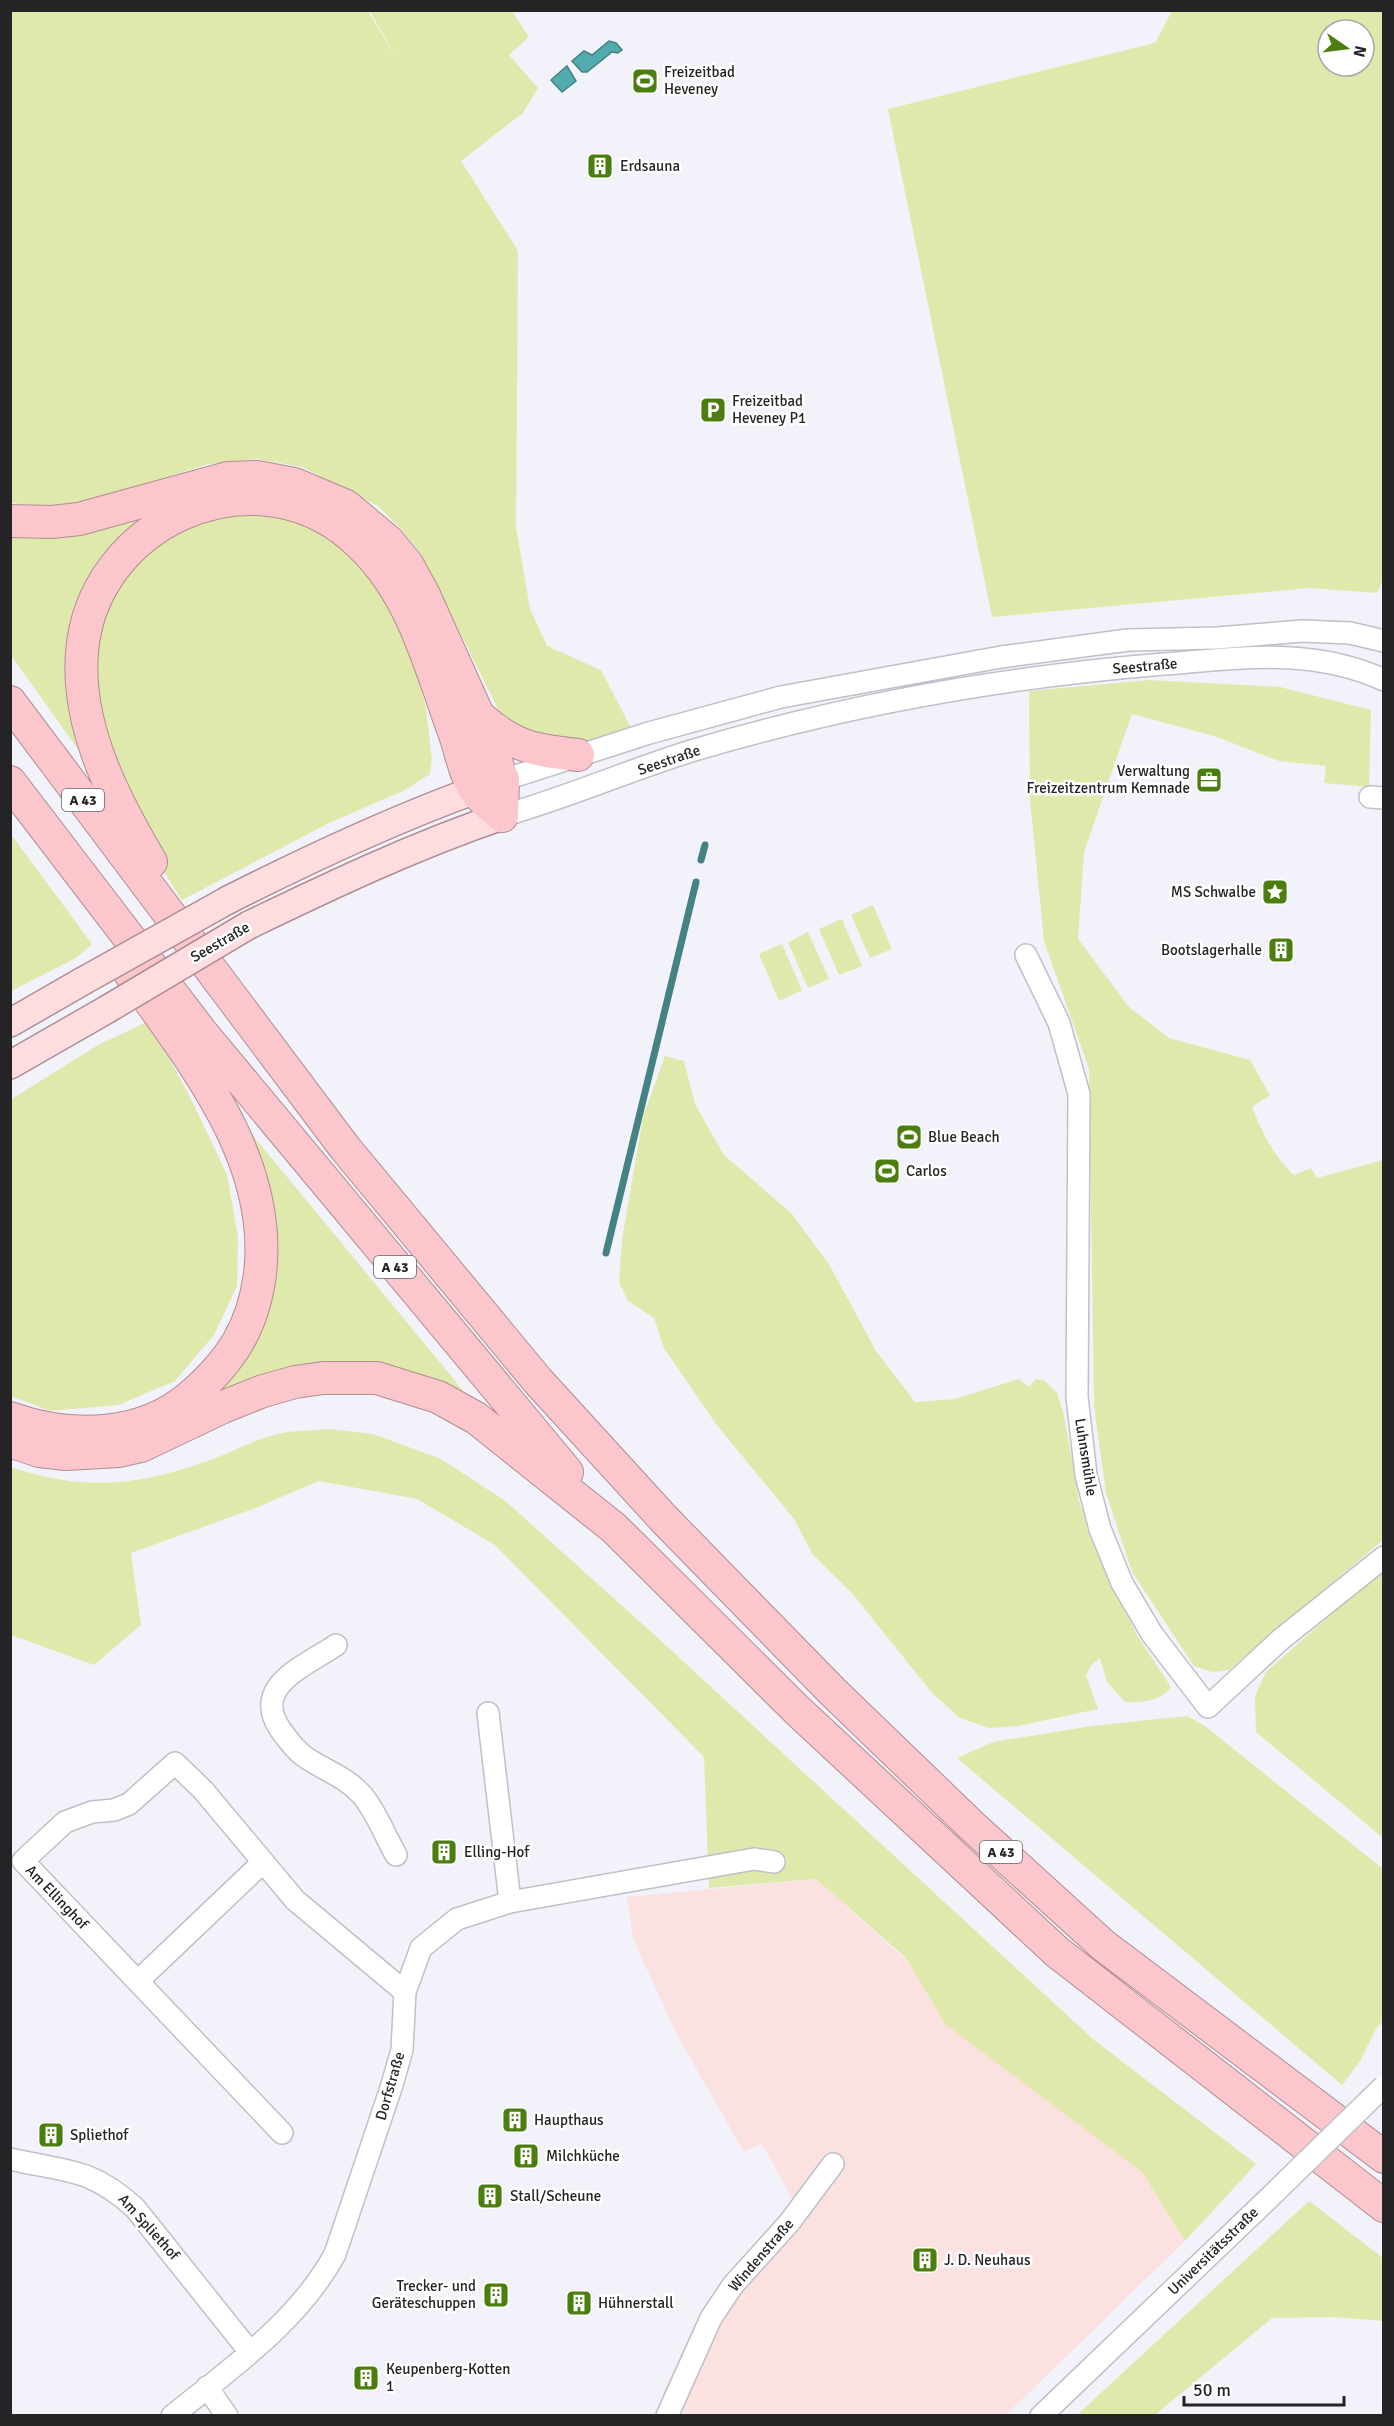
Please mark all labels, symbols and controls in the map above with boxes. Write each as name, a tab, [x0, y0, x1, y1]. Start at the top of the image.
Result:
north arrow	[1316, 18, 1376, 78]
text: N	[1349, 44, 1371, 59]
place label: Freizeitbad Heveney	[664, 63, 735, 98]
sports icon: Freizeitbad Heveney	[630, 66, 660, 96]
building icon: Erdsauna	[585, 151, 615, 181]
place label: Erdsauna	[620, 157, 680, 175]
place label: Freizeitbad Heveney P1	[732, 392, 806, 427]
parking icon: Freizeitbad Heveney P1	[698, 395, 728, 425]
street label: Seestraße	[1112, 654, 1178, 678]
street label: Seestraße	[635, 741, 703, 779]
place label: Verwaltung Freizeitzentrum Kemnade	[1027, 762, 1190, 797]
office icon: Verwaltung Freizeitzentrum Kemnade	[1194, 765, 1224, 795]
road number: A 43	[62, 789, 104, 811]
place icon: MS Schwalbe	[1260, 877, 1290, 907]
place label: MS Schwalbe	[1171, 883, 1256, 901]
street label: Seestraße	[187, 918, 253, 966]
building icon: Bootslagerhalle	[1266, 935, 1296, 965]
place label: Bootslagerhalle	[1161, 941, 1262, 959]
sports icon: Blue Beach	[894, 1122, 924, 1152]
place label: Blue Beach	[928, 1128, 1000, 1146]
sports icon: Carlos	[872, 1156, 902, 1186]
place label: Carlos	[906, 1162, 947, 1180]
road number: A 43	[374, 1256, 416, 1278]
street label: Luhnsmühle	[1071, 1417, 1101, 1497]
building icon: Elling-Hof	[429, 1837, 459, 1867]
road number: A 43	[980, 1841, 1022, 1863]
place label: Elling-Hof	[464, 1843, 530, 1861]
street label: Am Ellinghof	[22, 1861, 93, 1934]
street label: Dorfstraße	[372, 2050, 408, 2122]
building icon: Haupthaus	[500, 2105, 530, 2135]
place label: Haupthaus	[534, 2111, 604, 2129]
building icon: Spliethof	[36, 2120, 66, 2150]
place label: Spliethof	[70, 2126, 129, 2144]
building icon: Milchküche	[511, 2141, 541, 2171]
place label: Milchküche	[546, 2147, 620, 2165]
building icon: Stall/Scheune	[475, 2181, 505, 2211]
place label: Stall/Scheune	[510, 2187, 601, 2205]
street label: Am Spliethof	[115, 2190, 184, 2264]
street label: Universitätsstraße	[1164, 2203, 1262, 2299]
street label: Windenstraße	[725, 2215, 797, 2295]
building icon: J. D. Neuhaus	[910, 2245, 940, 2275]
place label: J. D. Neuhaus	[944, 2251, 1031, 2269]
place label: Trecker- und Geräteschuppen	[372, 2277, 476, 2312]
building icon: Trecker- und Geräteschuppen	[481, 2280, 511, 2310]
building icon: Hühnerstall	[564, 2288, 594, 2318]
place label: Hühnerstall	[598, 2294, 674, 2312]
place label: Keupenberg-Kotten 1	[386, 2360, 510, 2395]
building icon: Keupenberg-Kotten 1	[351, 2363, 381, 2393]
scale bar	[1184, 2369, 1344, 2407]
text: 50 m	[1193, 2379, 1231, 2401]

